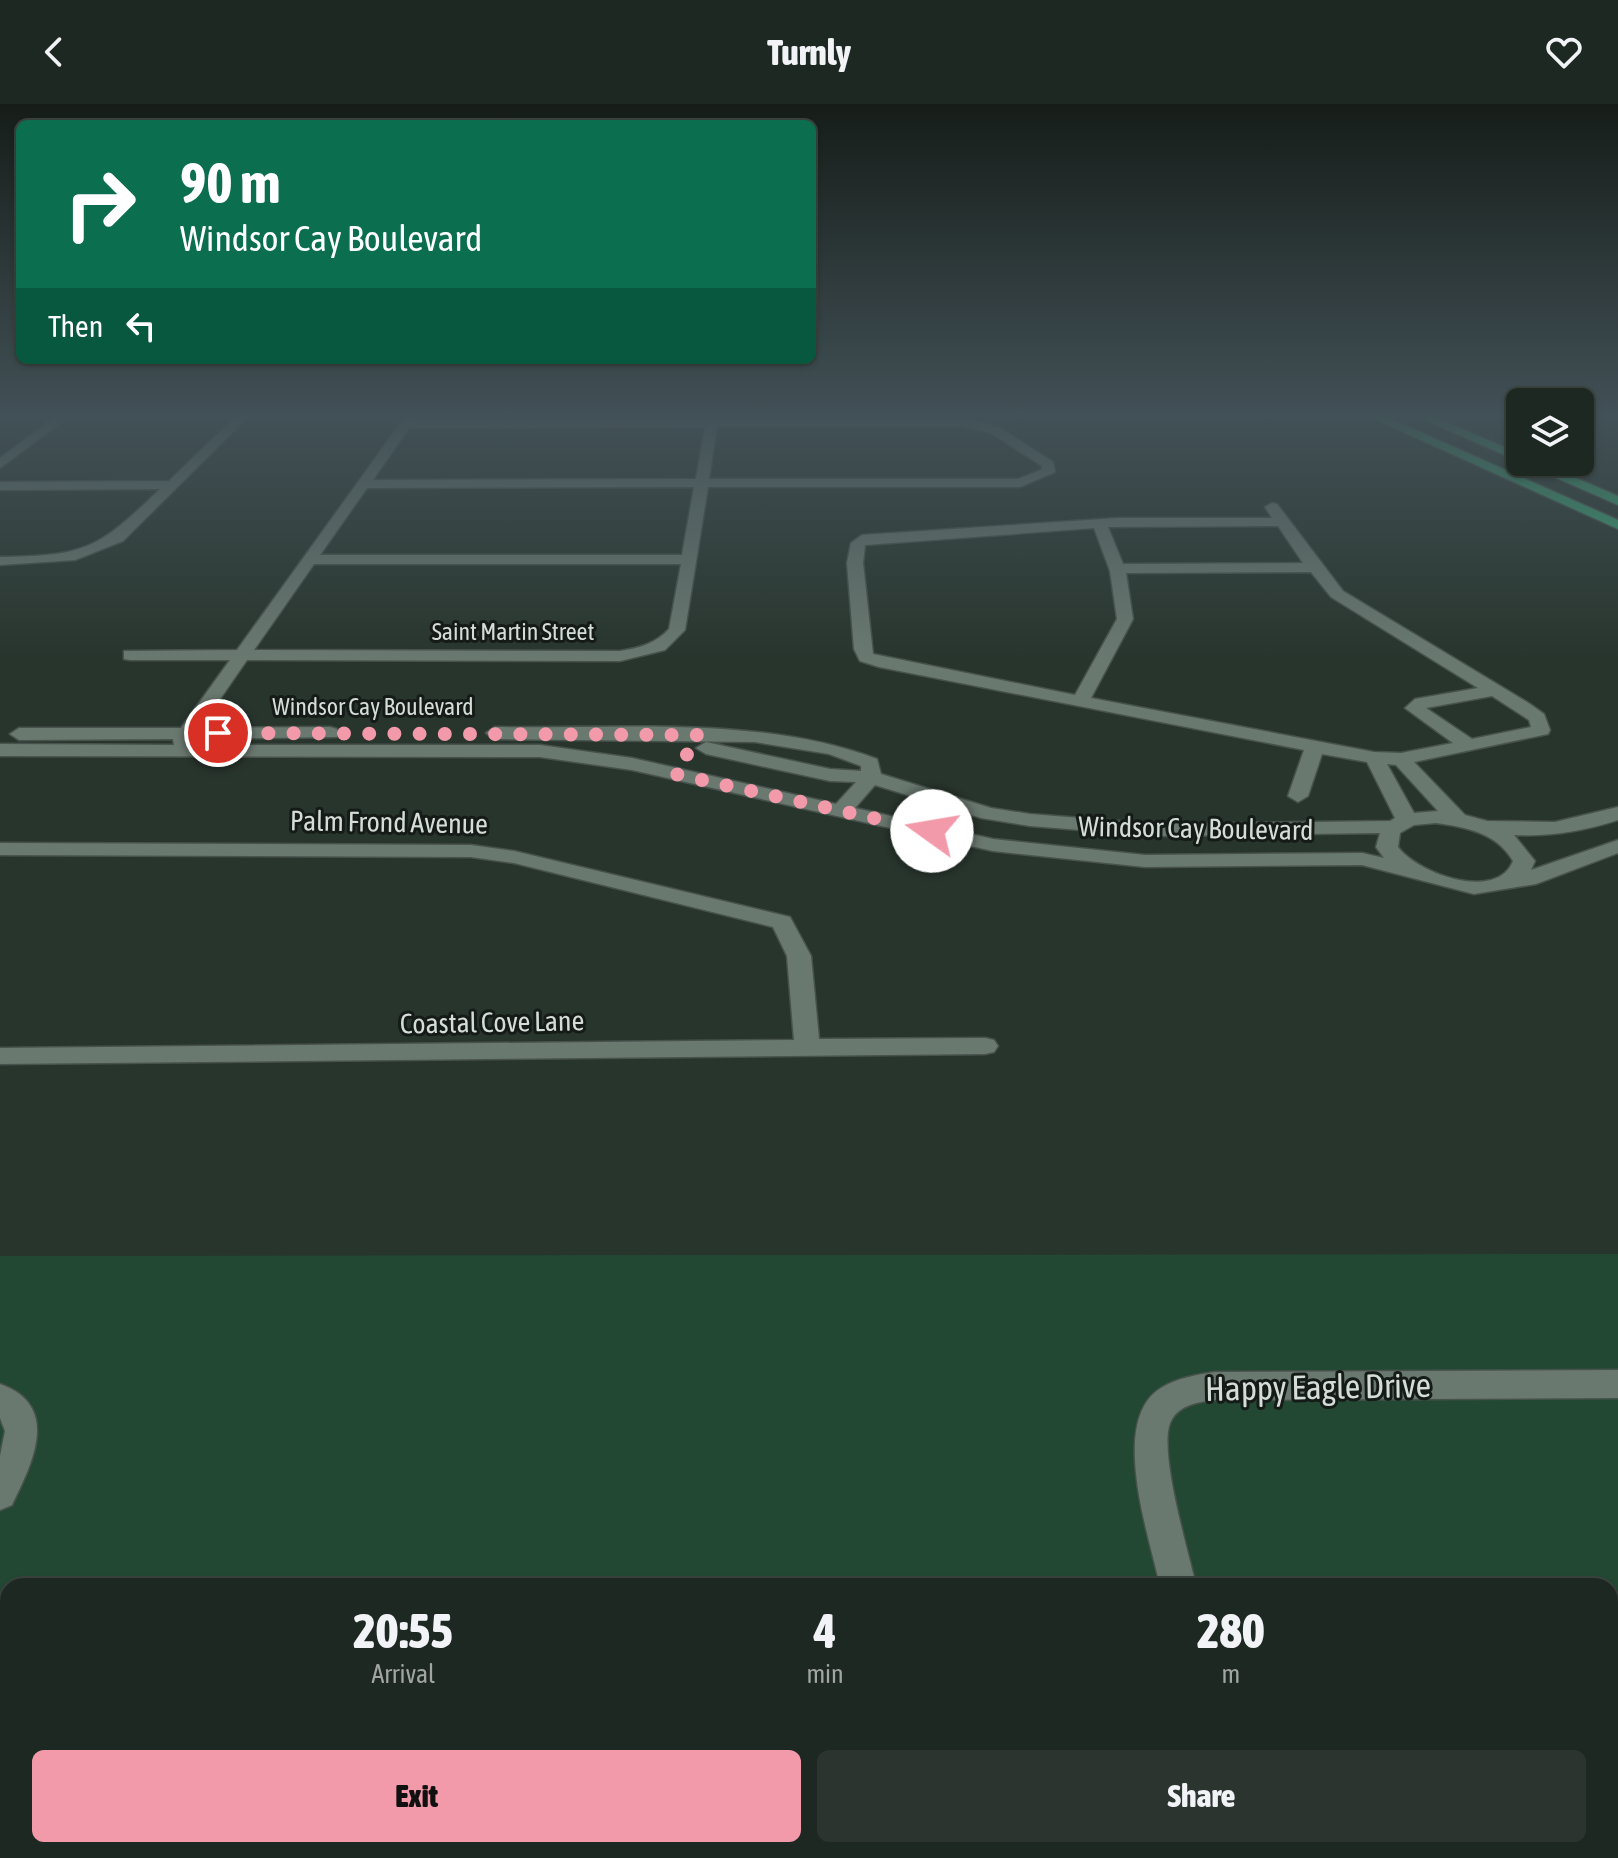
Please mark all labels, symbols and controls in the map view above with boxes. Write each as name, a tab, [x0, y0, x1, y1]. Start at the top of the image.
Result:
icon: back	[32, 30, 76, 74]
icon: heart	[1542, 30, 1586, 74]
text: Turnly	[767, 31, 851, 73]
text: 90 m	[180, 151, 281, 215]
icon: right	[48, 152, 152, 256]
text: Windsor Cay Boulevard	[180, 217, 482, 259]
icon: left	[119, 304, 163, 348]
text: Then	[48, 309, 103, 343]
map controls	[1506, 388, 1594, 476]
button: layers	[1506, 388, 1594, 476]
street label: Saint Martin Street	[432, 618, 594, 645]
street label: Windsor Cay Boulevard	[272, 693, 474, 720]
pin	[184, 699, 252, 767]
icon: arrive	[196, 711, 240, 755]
position arrow	[890, 789, 974, 873]
street label: Palm Frond Avenue	[290, 804, 488, 840]
street label: Windsor Cay Boulevard	[1078, 810, 1314, 846]
street label: Coastal Cove Lane	[400, 1004, 584, 1040]
street label: Happy Eagle Drive	[1205, 1365, 1431, 1408]
text: 20:55	[353, 1603, 453, 1658]
text: 4	[814, 1603, 836, 1658]
text: 280	[1197, 1603, 1265, 1658]
text: Arrival	[371, 1659, 435, 1689]
text: min	[806, 1659, 844, 1689]
text: m	[1221, 1659, 1240, 1689]
button: Exit	[32, 1750, 801, 1842]
button: Share	[817, 1750, 1586, 1842]

